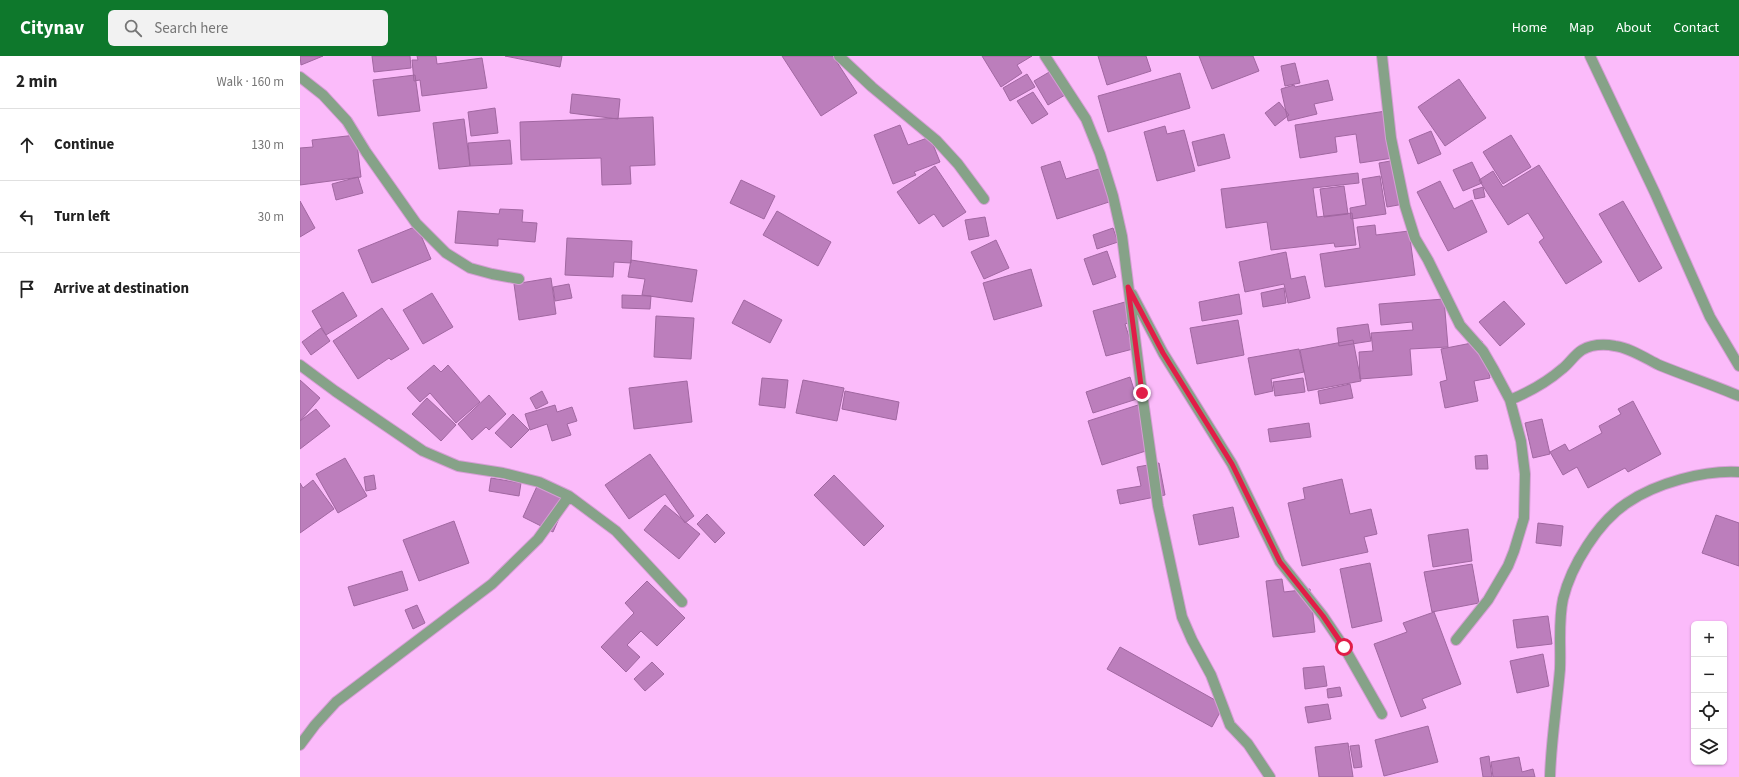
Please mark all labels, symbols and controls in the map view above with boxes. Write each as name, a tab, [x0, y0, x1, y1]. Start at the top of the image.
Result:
search box	[108, 10, 388, 46]
text: Citynav	[20, 15, 84, 42]
icon: search	[122, 17, 144, 39]
text: Search here	[154, 18, 228, 39]
text: Home	[1512, 18, 1547, 38]
text: Map	[1569, 18, 1594, 38]
text: About	[1616, 18, 1651, 38]
text: Contact	[1673, 18, 1719, 38]
text: 2 min	[16, 70, 57, 94]
text: Walk · 160 m	[216, 73, 284, 91]
icon: ahead	[16, 134, 38, 156]
text: Continue	[54, 134, 114, 155]
text: 130 m	[251, 136, 284, 154]
icon: left	[16, 206, 38, 228]
text: Turn left	[54, 206, 110, 227]
text: 30 m	[258, 208, 284, 226]
icon: arrive	[16, 278, 38, 300]
text: Arrive at destination	[54, 278, 189, 299]
route end	[1133, 384, 1151, 402]
map controls	[1691, 621, 1727, 765]
button: +	[1691, 621, 1727, 657]
route start	[1335, 638, 1353, 656]
button: −	[1691, 657, 1727, 693]
button: locate	[1691, 693, 1727, 729]
button: layers	[1691, 729, 1727, 765]

